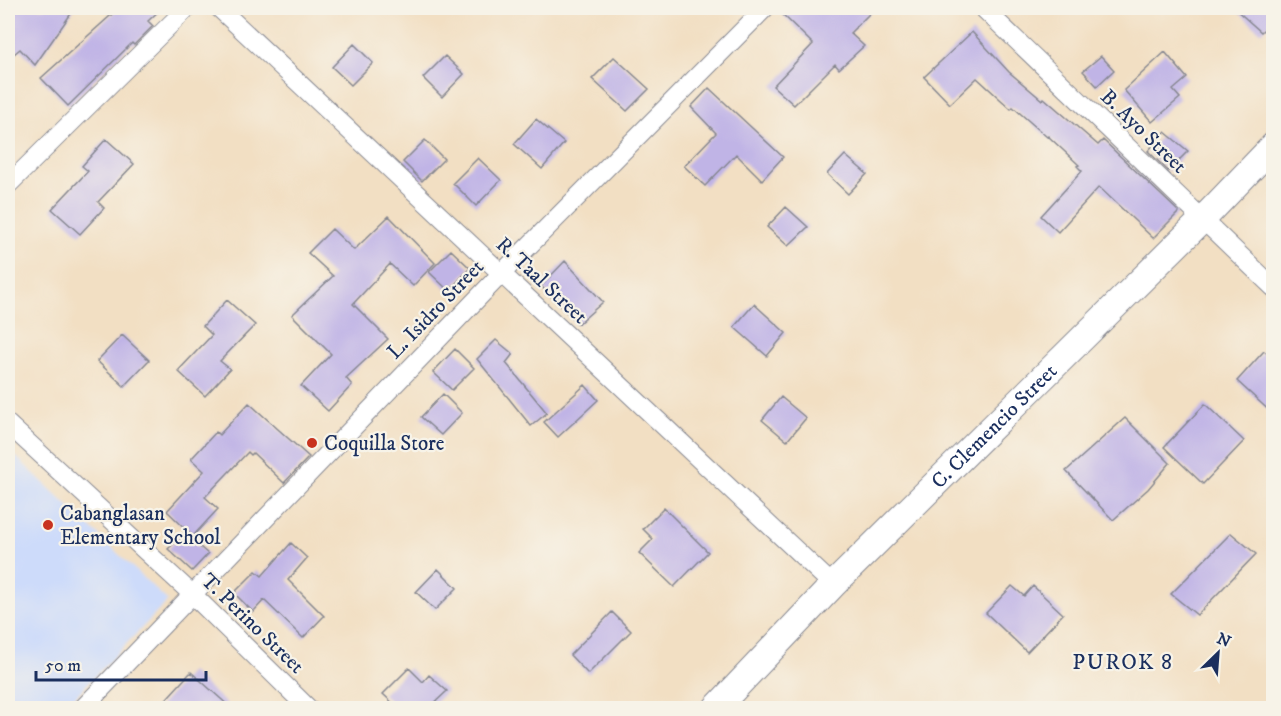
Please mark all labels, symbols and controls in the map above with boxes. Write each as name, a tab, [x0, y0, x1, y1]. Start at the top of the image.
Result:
street label: B. Ayo Street	[1095, 84, 1192, 179]
street label: R. Taal Street	[490, 232, 593, 330]
street label: L. Isidro Street	[382, 254, 490, 365]
street label: C. Clemencio Street	[926, 359, 1063, 494]
place label: Coquilla Store	[324, 431, 445, 457]
marker: Coquilla Store	[305, 436, 319, 450]
place label: Cabanglasan Elementary School	[60, 501, 221, 551]
marker: Cabanglasan Elementary School	[41, 518, 55, 532]
street label: T. Perino Street	[195, 568, 310, 680]
north arrow	[1188, 623, 1248, 683]
text: N	[1214, 628, 1234, 652]
scale bar	[36, 644, 206, 682]
district label: PUROK 8	[1072, 649, 1174, 676]
text: 50 m	[45, 655, 81, 677]

